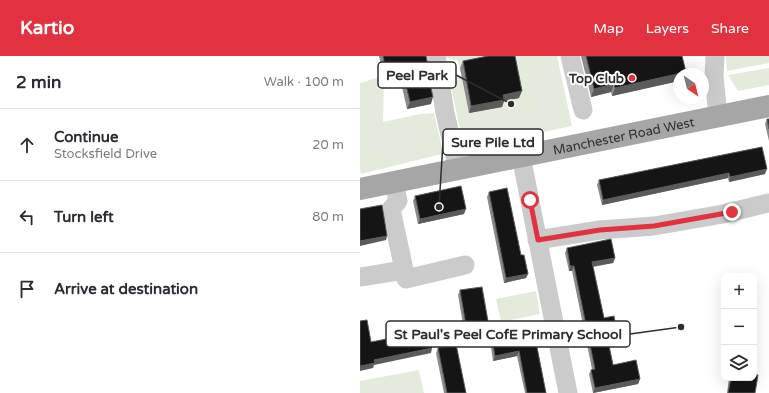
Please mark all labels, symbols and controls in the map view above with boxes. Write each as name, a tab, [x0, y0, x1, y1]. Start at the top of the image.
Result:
text: Kartio	[20, 17, 74, 39]
text: Map	[594, 20, 624, 37]
text: Layers	[646, 20, 689, 37]
text: Share	[711, 20, 749, 37]
callout: Peel Park	[378, 62, 456, 88]
text: Peel Park	[386, 67, 448, 84]
north arrow	[673, 68, 709, 104]
place label: Top Club	[568, 71, 624, 87]
text: 2 min	[16, 72, 61, 93]
marker: Top Club	[627, 73, 637, 83]
text: Walk · 100 m	[264, 74, 344, 90]
street label: Manchester Road West	[552, 114, 696, 159]
text: Continue	[54, 128, 118, 146]
callout: Sure Pile Ltd	[443, 129, 543, 155]
icon: ahead	[16, 134, 38, 156]
text: Sure Pile Ltd	[451, 134, 535, 151]
text: 20 m	[312, 137, 344, 153]
text: Stocksfield Drive	[54, 146, 157, 162]
route start	[521, 191, 539, 209]
route end	[723, 203, 741, 221]
icon: left	[16, 206, 38, 228]
text: Turn left	[54, 208, 114, 226]
text: 80 m	[312, 209, 344, 225]
map controls	[721, 273, 757, 381]
button: +	[721, 273, 757, 309]
icon: arrive	[16, 278, 38, 300]
text: Arrive at destination	[54, 280, 198, 298]
button: −	[721, 309, 757, 345]
callout: St Paul's Peel CofE Primary School	[386, 321, 630, 347]
text: St Paul's Peel CofE Primary School	[394, 326, 622, 343]
button: layers	[721, 345, 757, 381]

